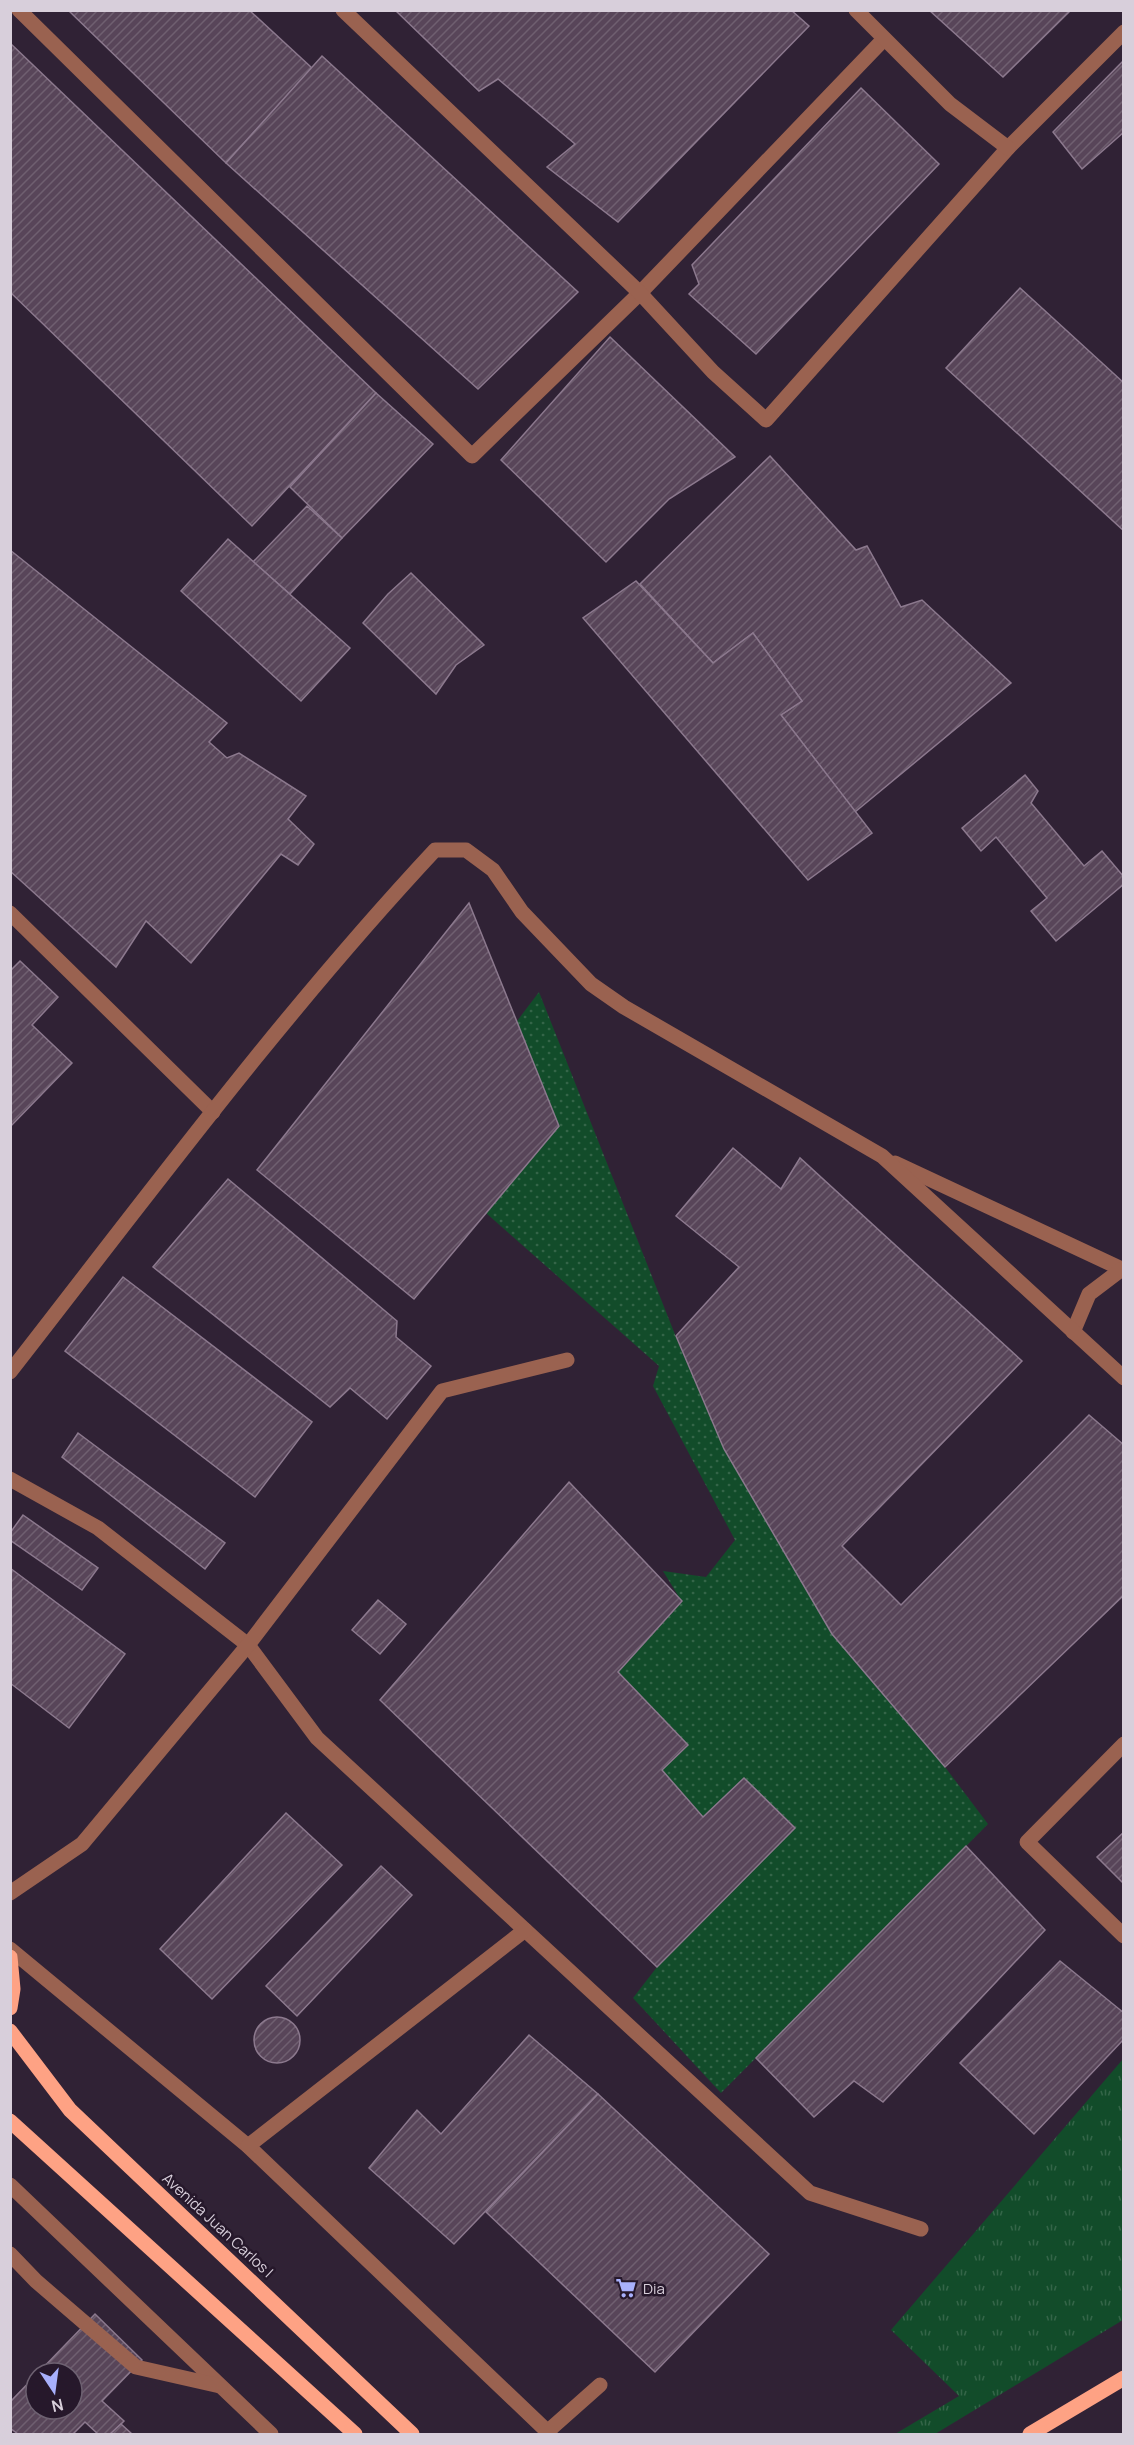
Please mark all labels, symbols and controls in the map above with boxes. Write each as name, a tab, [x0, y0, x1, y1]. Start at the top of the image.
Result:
street label: Avenida Juan Carlos I	[158, 2168, 278, 2282]
supermarket icon: Dia	[614, 2276, 638, 2300]
place label: Dia	[643, 2278, 665, 2299]
north arrow	[24, 2361, 84, 2421]
text: N	[49, 2394, 65, 2418]

